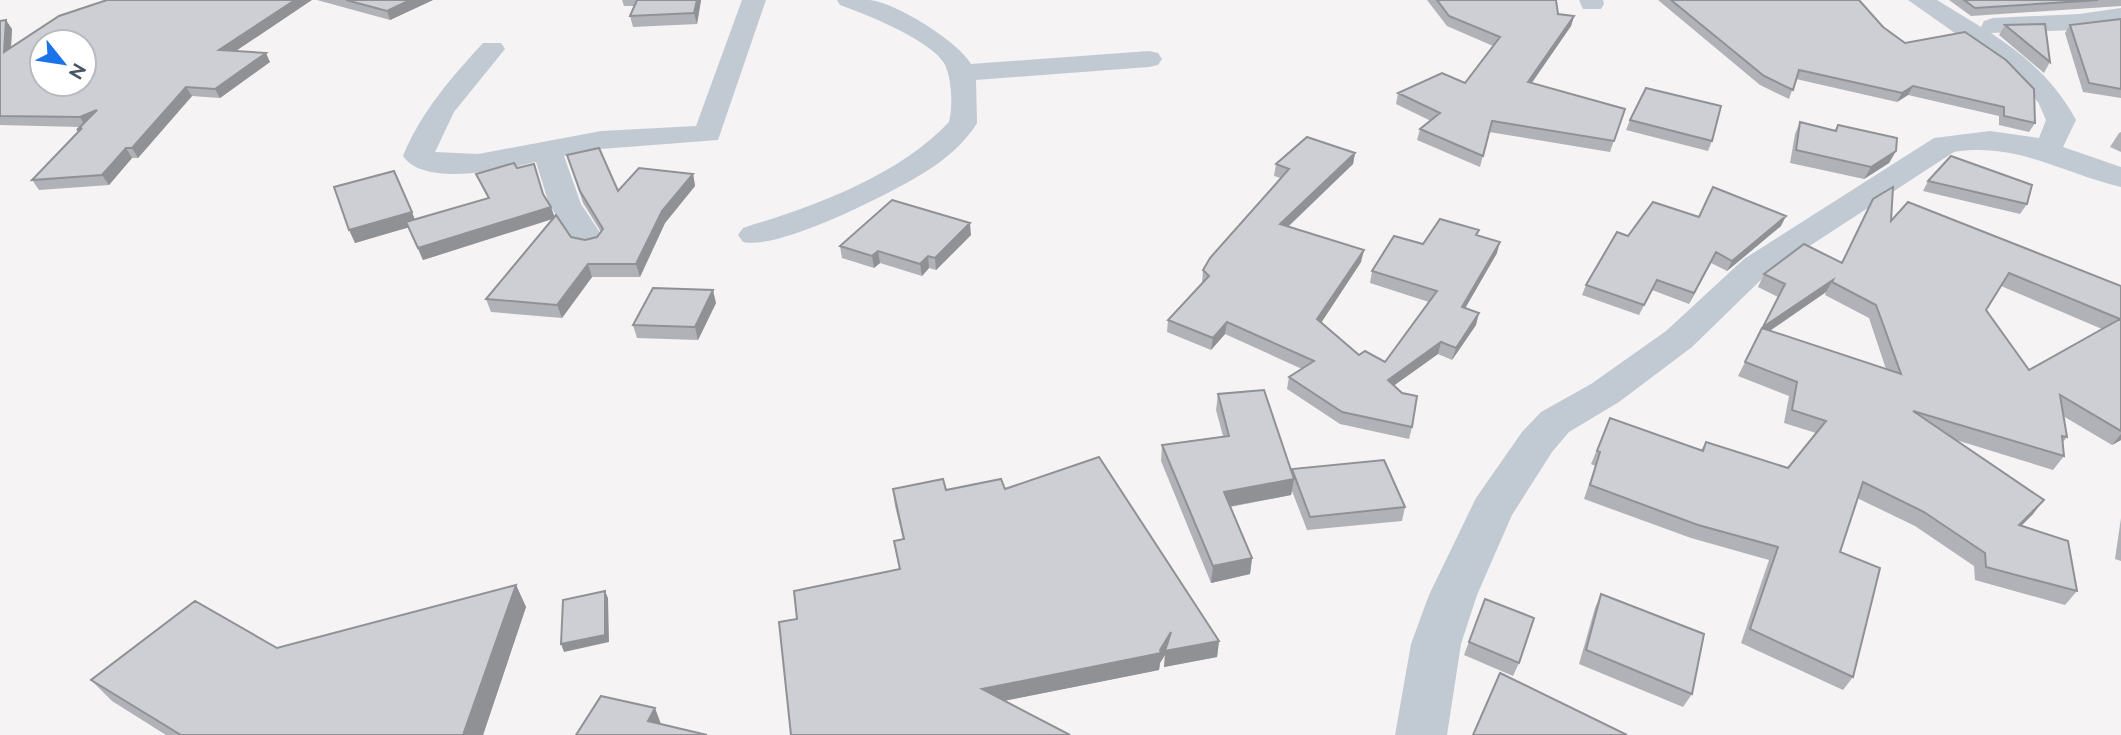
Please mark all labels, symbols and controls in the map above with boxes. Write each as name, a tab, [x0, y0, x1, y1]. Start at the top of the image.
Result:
north arrow	[28, 28, 98, 98]
text: N	[65, 60, 91, 83]

